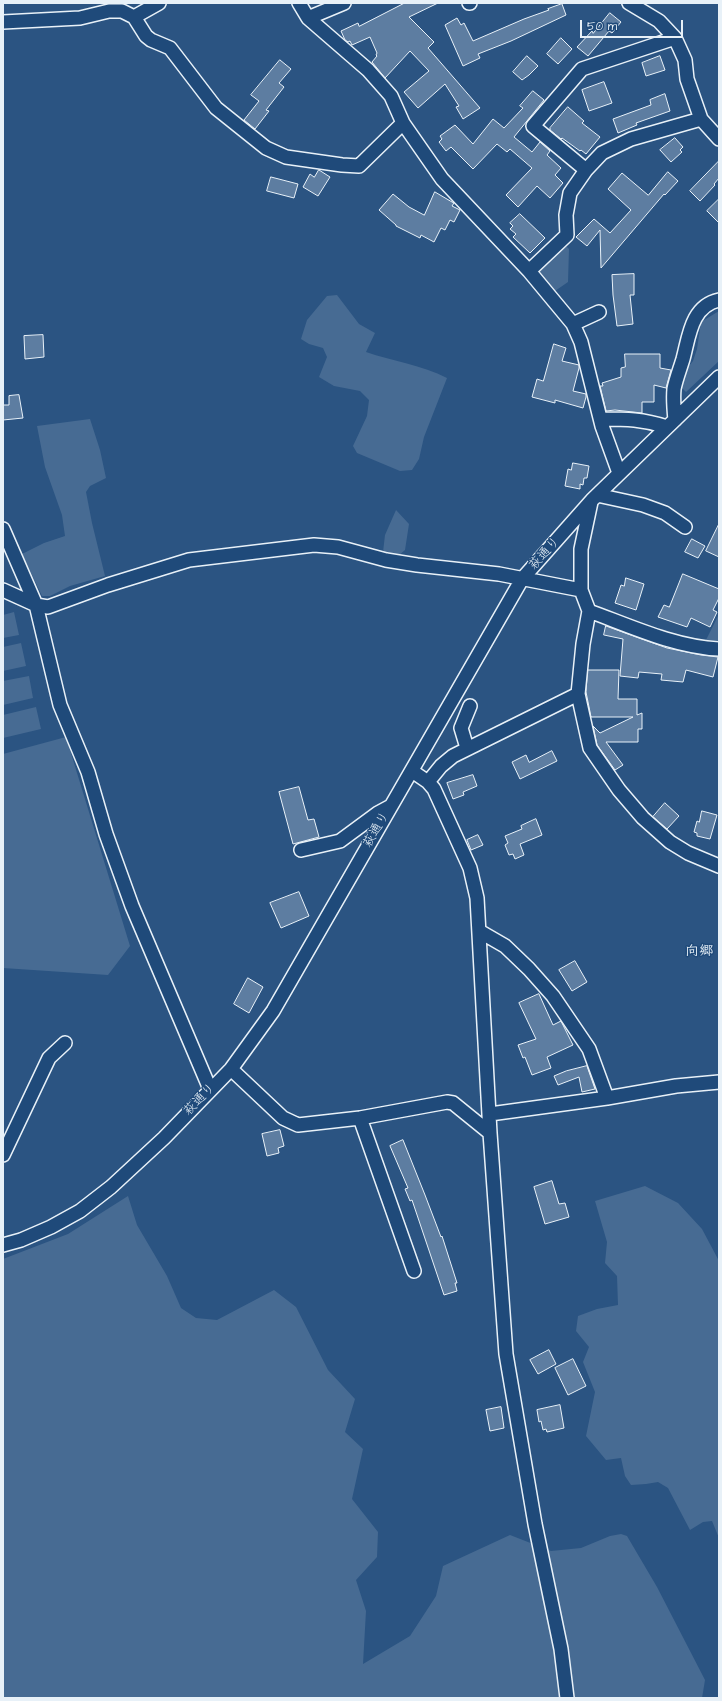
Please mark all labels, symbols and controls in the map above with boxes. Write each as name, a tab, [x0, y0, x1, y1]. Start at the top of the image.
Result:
scale bar	[582, 12, 685, 38]
text: 50 m	[587, 18, 617, 35]
street label: 萩通り	[526, 534, 564, 574]
street label: 萩通り	[360, 809, 394, 851]
district label: 向郷	[685, 944, 713, 960]
street label: 萩通り	[181, 1081, 219, 1119]

